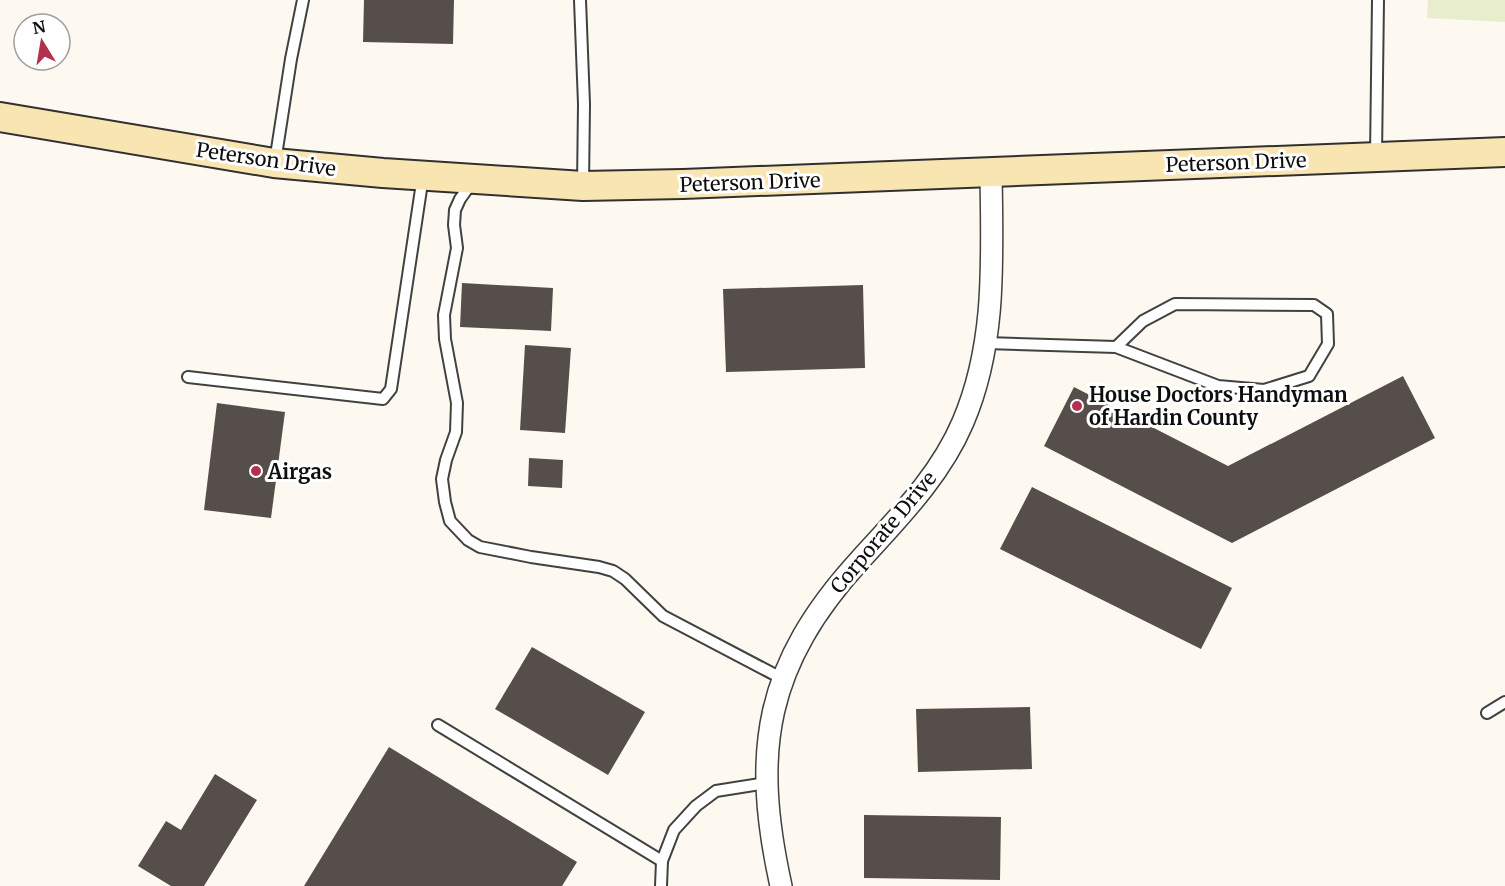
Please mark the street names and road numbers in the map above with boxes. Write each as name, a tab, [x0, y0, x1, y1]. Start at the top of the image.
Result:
street label: Peterson Drive	[194, 137, 338, 181]
street label: Peterson Drive	[1165, 147, 1307, 177]
street label: Peterson Drive	[679, 167, 821, 197]
street label: Corporate Drive	[825, 466, 941, 598]

